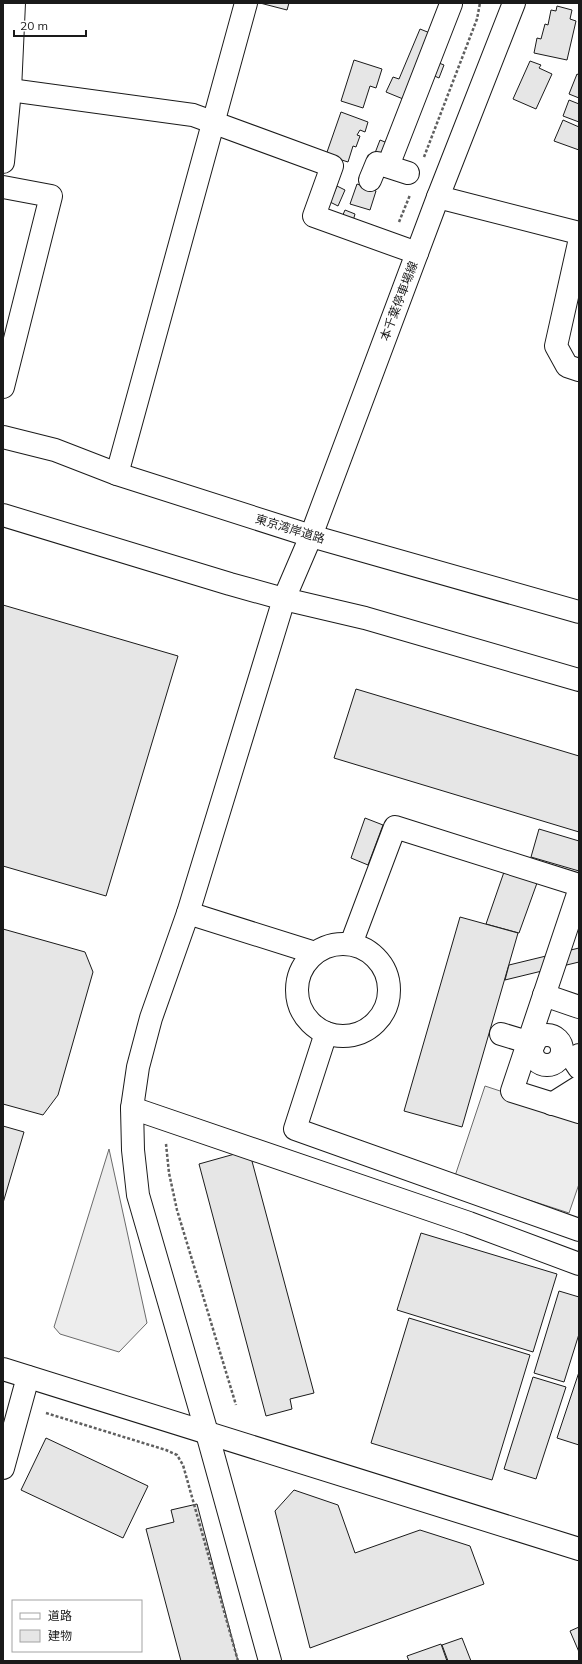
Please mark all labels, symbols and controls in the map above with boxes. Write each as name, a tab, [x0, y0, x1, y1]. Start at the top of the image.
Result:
scale bar	[14, 12, 86, 38]
text: 20 m	[20, 18, 48, 33]
street label: 本千葉停車場線	[376, 259, 421, 343]
street label: 東京湾岸道路	[254, 511, 327, 546]
legend	[12, 1600, 142, 1652]
text: 道路	[48, 1608, 72, 1623]
text: 建物	[48, 1628, 72, 1643]

